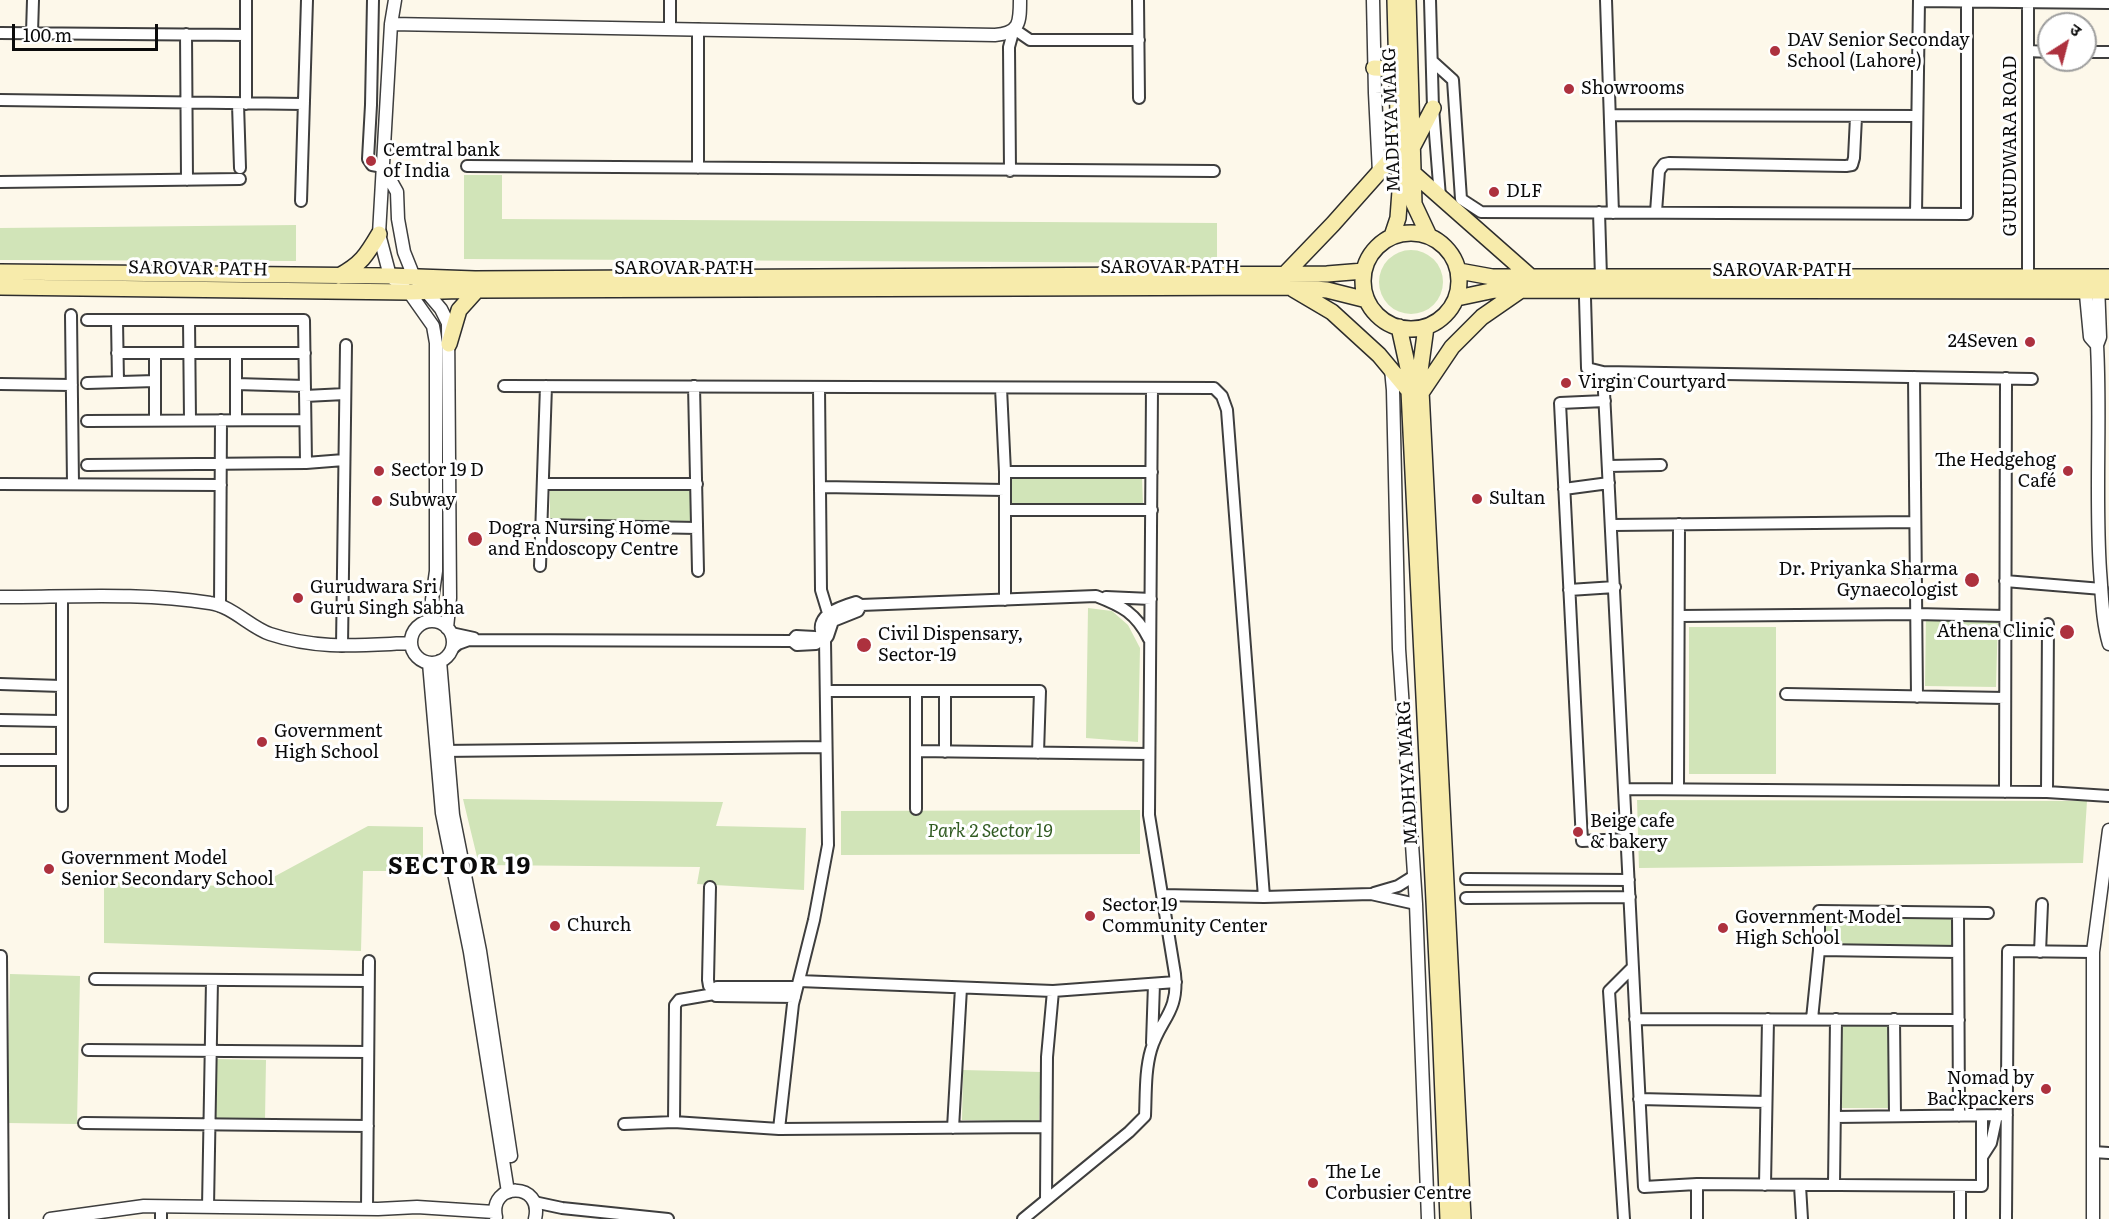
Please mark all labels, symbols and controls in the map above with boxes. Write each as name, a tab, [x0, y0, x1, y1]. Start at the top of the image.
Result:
scale bar	[15, 12, 160, 50]
north arrow	[2037, 12, 2097, 72]
text: उ	[2066, 17, 2087, 42]
text: 100 m	[23, 21, 72, 48]
place label: DAV Senior Seconday School (Lahore)	[1787, 30, 1970, 72]
marker: DAV Senior Seconday School (Lahore)	[1768, 44, 1782, 58]
street label: MADHYA MARG	[1379, 47, 1405, 193]
street label: GURUDWARA ROAD	[2000, 55, 2022, 237]
place label: Showrooms	[1581, 78, 1684, 100]
marker: Showrooms	[1562, 82, 1576, 96]
place label: Cemtral bank of India	[383, 140, 500, 182]
marker: Cemtral bank of India	[364, 154, 378, 168]
place label: DLF	[1506, 181, 1542, 203]
marker: DLF	[1487, 185, 1501, 199]
street label: SAROVAR PATH	[128, 257, 268, 281]
street label: SAROVAR PATH	[1100, 257, 1240, 279]
street label: SAROVAR PATH	[614, 258, 754, 280]
street label: SAROVAR PATH	[1712, 260, 1852, 282]
place label: 24Seven	[1948, 331, 2018, 353]
marker: 24Seven	[2023, 335, 2037, 349]
place label: Virgin Courtyard	[1578, 372, 1726, 394]
marker: Virgin Courtyard	[1559, 376, 1573, 390]
place label: The Hedgehog Café	[1935, 450, 2056, 492]
place label: Sector 19 D	[391, 460, 484, 482]
marker: Sector 19 D	[372, 464, 386, 478]
marker: The Hedgehog Café	[2061, 464, 2075, 478]
place label: Sultan	[1489, 488, 1545, 510]
place label: Subway	[389, 490, 456, 512]
marker: Sultan	[1470, 492, 1484, 506]
marker: Subway	[370, 494, 384, 508]
place label: Dogra Nursing Home and Endoscopy Centre	[488, 518, 678, 560]
marker: Dogra Nursing Home and Endoscopy Centre	[466, 530, 484, 548]
place label: Dr. Priyanka Sharma Gynaecologist	[1779, 559, 1958, 602]
marker: Dr. Priyanka Sharma Gynaecologist	[1963, 571, 1981, 589]
place label: Gurudwara Sri Guru Singh Sabha	[310, 577, 465, 620]
marker: Gurudwara Sri Guru Singh Sabha	[291, 591, 305, 605]
place label: Athena Clinic	[1937, 621, 2054, 643]
marker: Athena Clinic	[2058, 623, 2076, 641]
place label: Civil Dispensary, Sector-19	[878, 624, 1023, 666]
marker: Civil Dispensary, Sector-19	[855, 636, 873, 654]
street label: MADHYA MARG	[1393, 700, 1423, 846]
place label: Government High School	[274, 721, 383, 764]
marker: Government High School	[255, 735, 269, 749]
place label: Beige cafe & bakery	[1590, 811, 1675, 854]
park label: Park 2 Sector 19	[927, 821, 1053, 843]
marker: Beige cafe & bakery	[1571, 825, 1585, 839]
place label: Government Model Senior Secondary School	[61, 848, 274, 890]
district label: SECTOR 19	[388, 853, 532, 881]
marker: Government Model Senior Secondary School	[42, 862, 56, 876]
place label: Sector 19 Community Center	[1102, 895, 1267, 938]
place label: Government Model High School	[1735, 907, 1901, 950]
marker: Sector 19 Community Center	[1083, 909, 1097, 923]
place label: Church	[567, 915, 631, 937]
marker: Church	[548, 919, 562, 933]
marker: Government Model High School	[1716, 921, 1730, 935]
place label: Nomad by Backpackers	[1927, 1068, 2034, 1110]
marker: Nomad by Backpackers	[2039, 1082, 2053, 1096]
place label: The Le Corbusier Centre	[1325, 1162, 1471, 1204]
marker: The Le Corbusier Centre	[1306, 1176, 1320, 1190]

